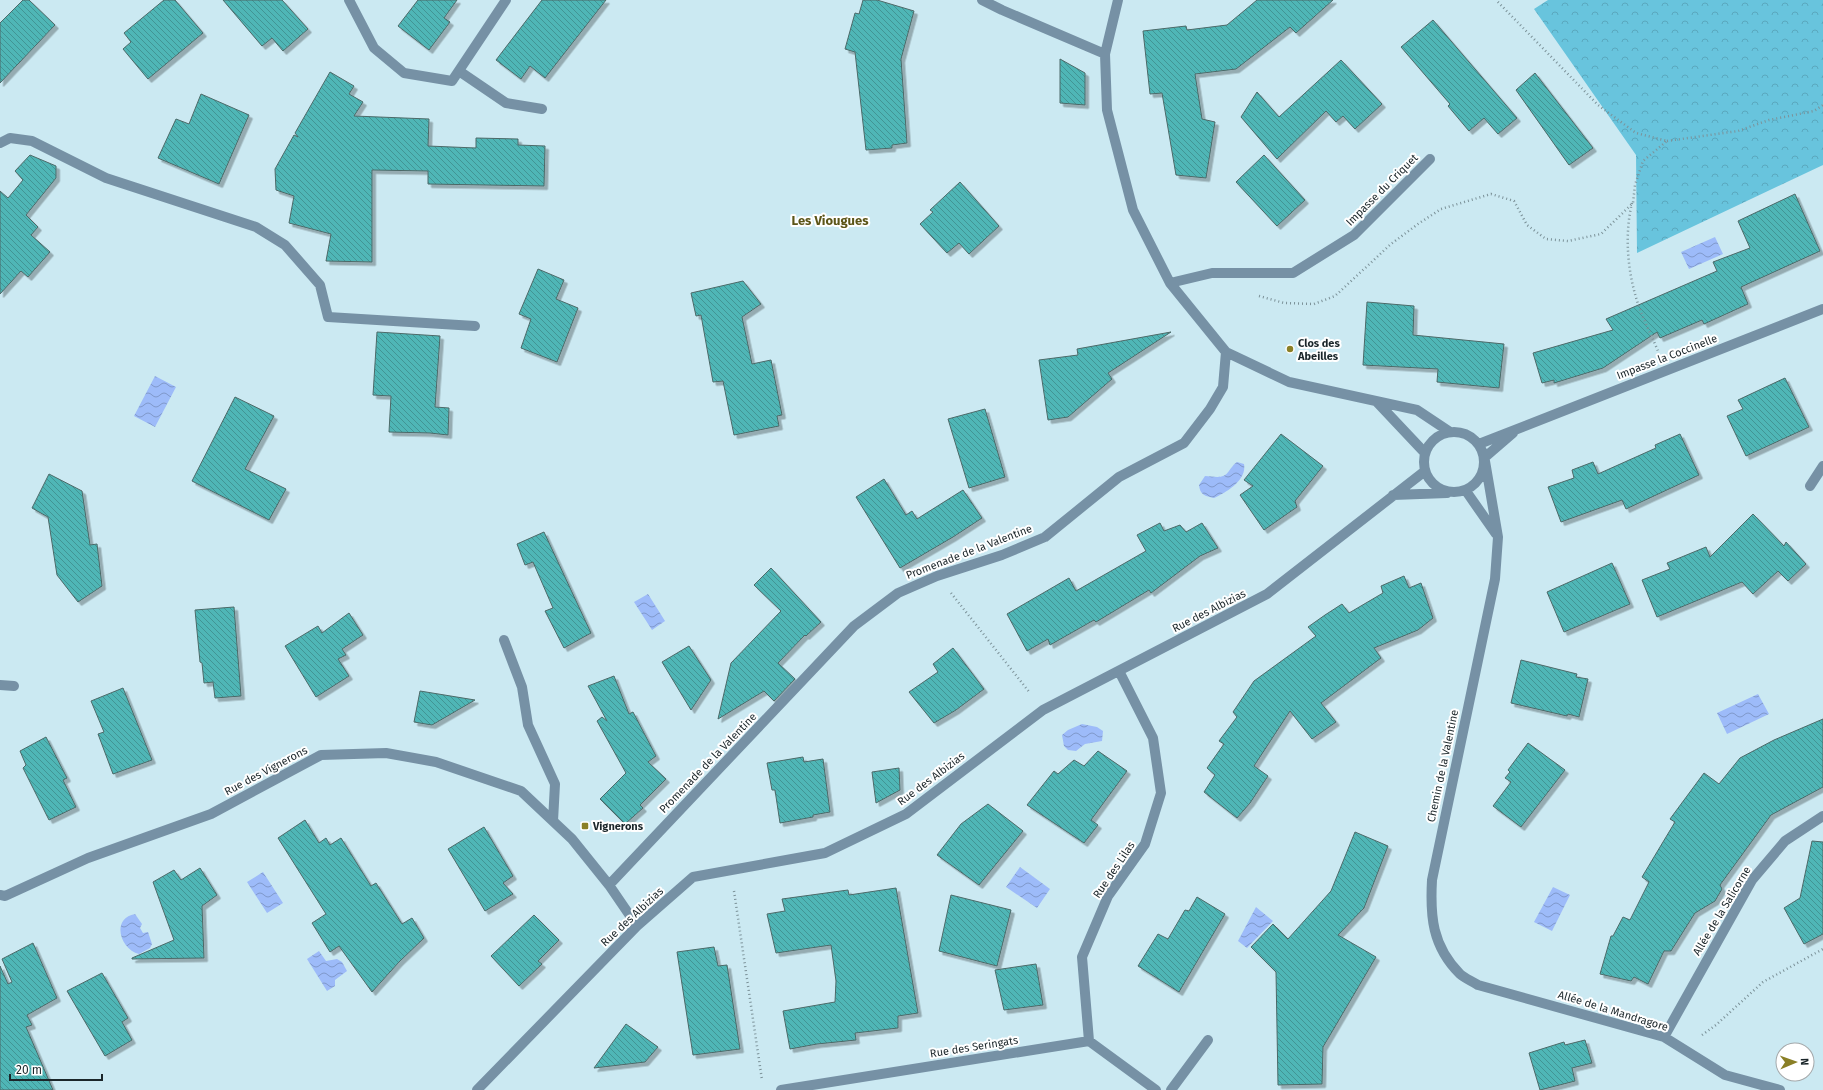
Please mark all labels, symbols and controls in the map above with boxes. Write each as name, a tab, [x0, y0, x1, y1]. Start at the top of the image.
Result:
street label: Impasse du Criquet	[1343, 151, 1421, 229]
district label: Les Viougues	[792, 213, 869, 228]
street label: Impasse la Coccinelle	[1615, 332, 1719, 382]
place label: Clos des Abeilles	[1297, 337, 1340, 363]
marker: Clos des Abeilles	[1285, 344, 1295, 354]
street label: Promenade de la Valentine	[904, 522, 1034, 582]
street label: Rue des Albizias	[1170, 587, 1248, 635]
street label: Chemin de la Valentine	[1425, 709, 1461, 823]
street label: Promenade de la Valentine	[657, 710, 759, 816]
street label: Rue des Vignerons	[222, 744, 310, 798]
street label: Rue des Albizias	[895, 750, 967, 808]
place label: Vignerons	[592, 820, 644, 833]
marker: Vignerons	[580, 821, 590, 831]
street label: Rue des Lilas	[1090, 839, 1138, 901]
street label: Allée de la Salicorne	[1690, 864, 1754, 958]
street label: Rue des Albizias	[598, 885, 666, 949]
street label: Allée de la Mandragore	[1556, 988, 1670, 1034]
street label: Rue des Seringats	[929, 1034, 1019, 1060]
north arrow	[1775, 1042, 1815, 1082]
scale bar	[10, 1056, 102, 1082]
text: N	[1798, 1058, 1811, 1066]
text: 20 m	[16, 1063, 42, 1077]

